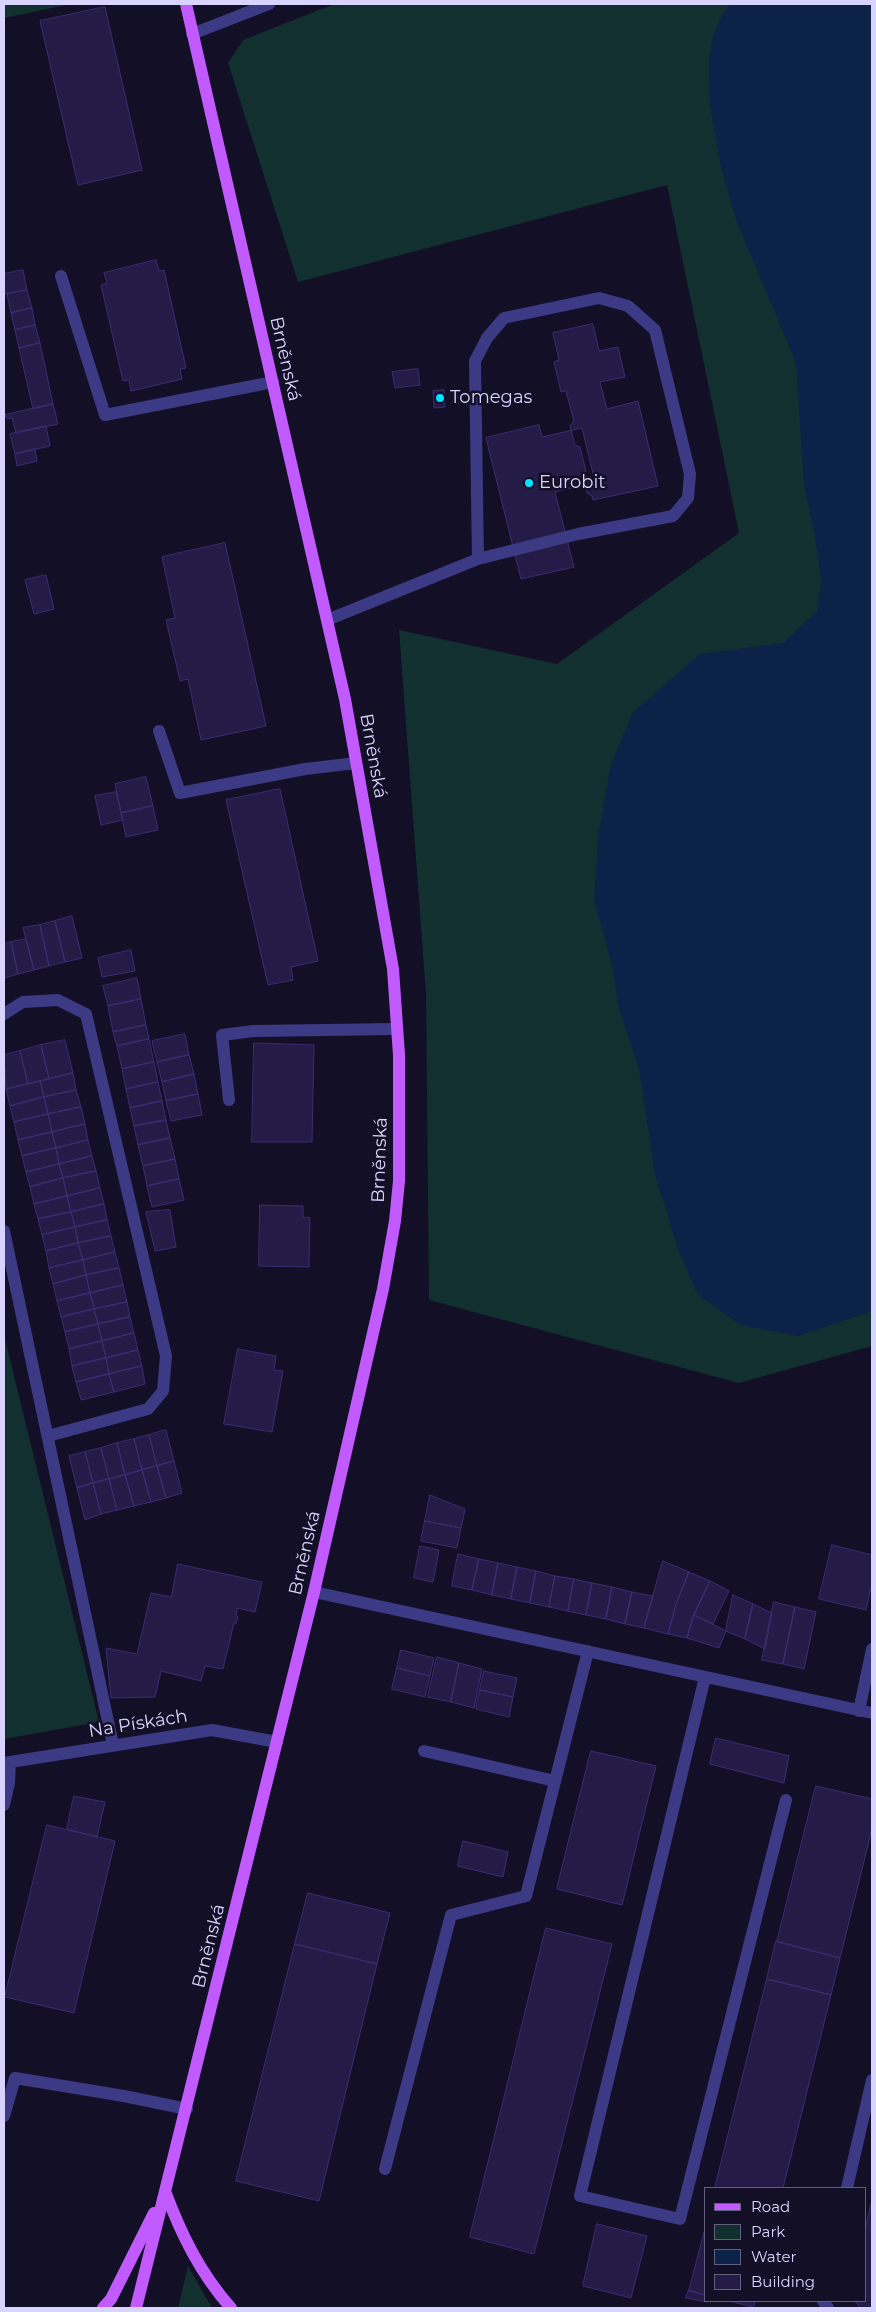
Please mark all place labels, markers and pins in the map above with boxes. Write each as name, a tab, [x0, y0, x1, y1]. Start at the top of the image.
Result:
place label: Tomegas	[450, 387, 532, 409]
marker: Tomegas	[434, 392, 446, 404]
place label: Eurobit	[539, 472, 605, 494]
marker: Eurobit	[523, 477, 535, 489]

